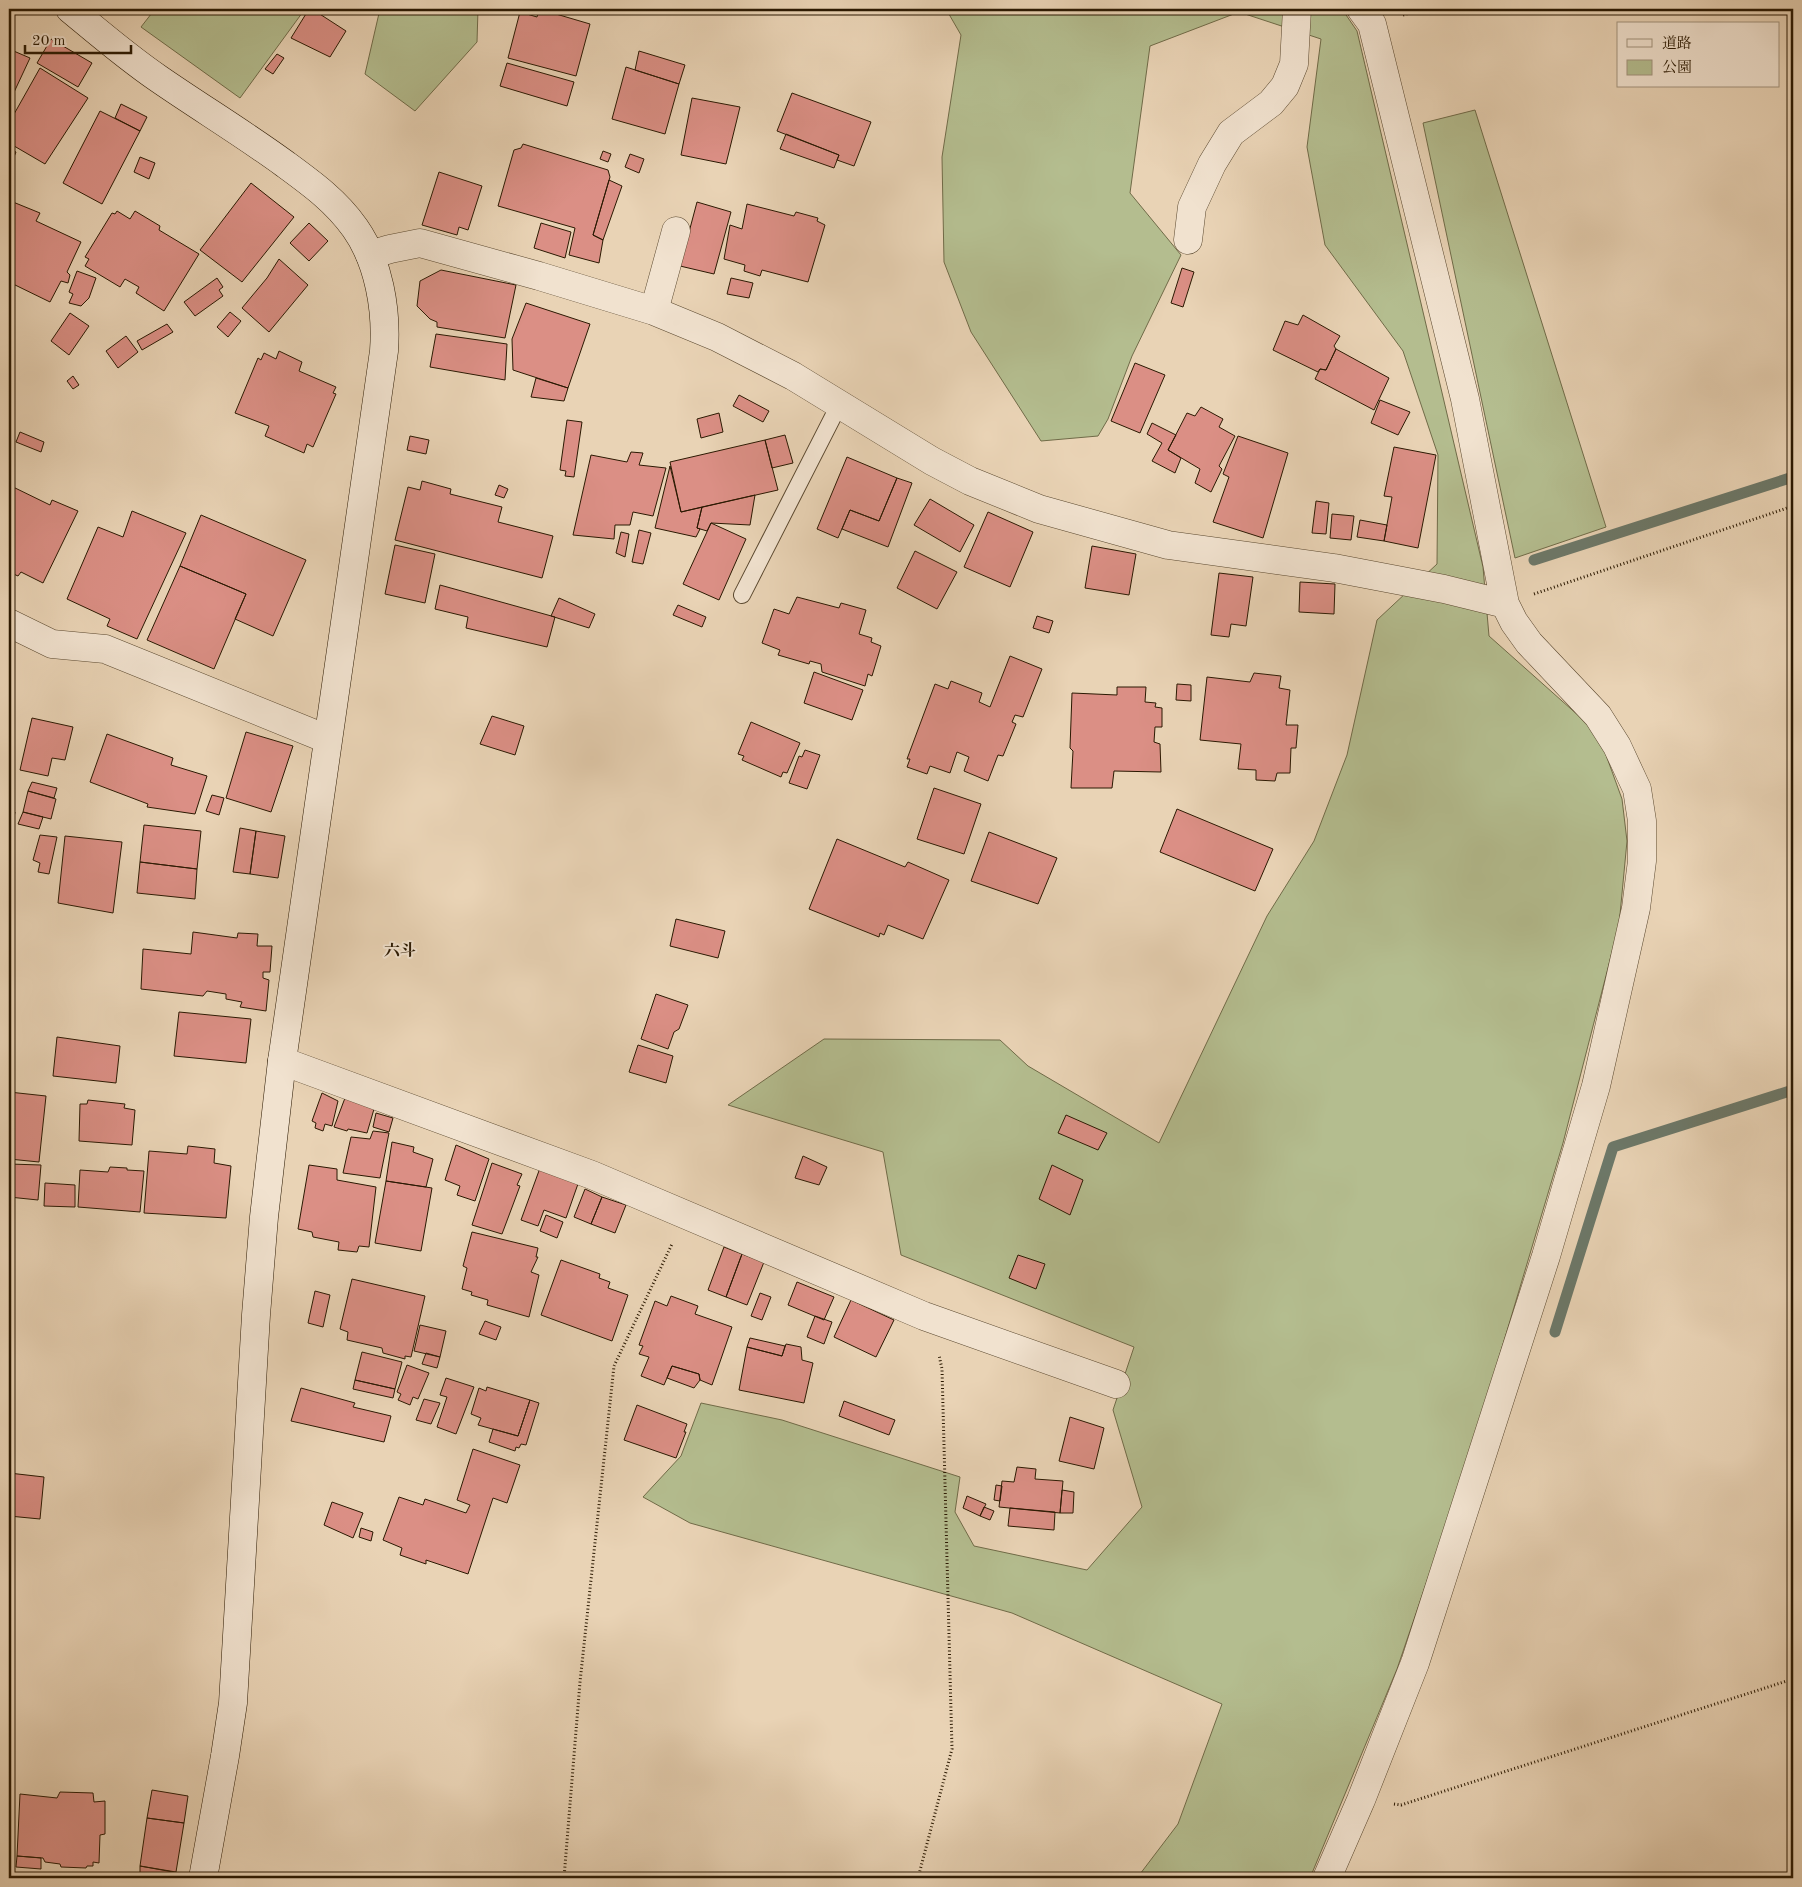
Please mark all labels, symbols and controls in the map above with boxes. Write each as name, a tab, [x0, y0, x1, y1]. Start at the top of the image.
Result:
scale bar	[25, 22, 131, 54]
legend	[1617, 22, 1780, 88]
text: 20 m	[32, 34, 66, 49]
text: 道路	[1662, 35, 1692, 52]
text: 公園	[1662, 59, 1692, 76]
district label: 六斗	[384, 942, 416, 960]

